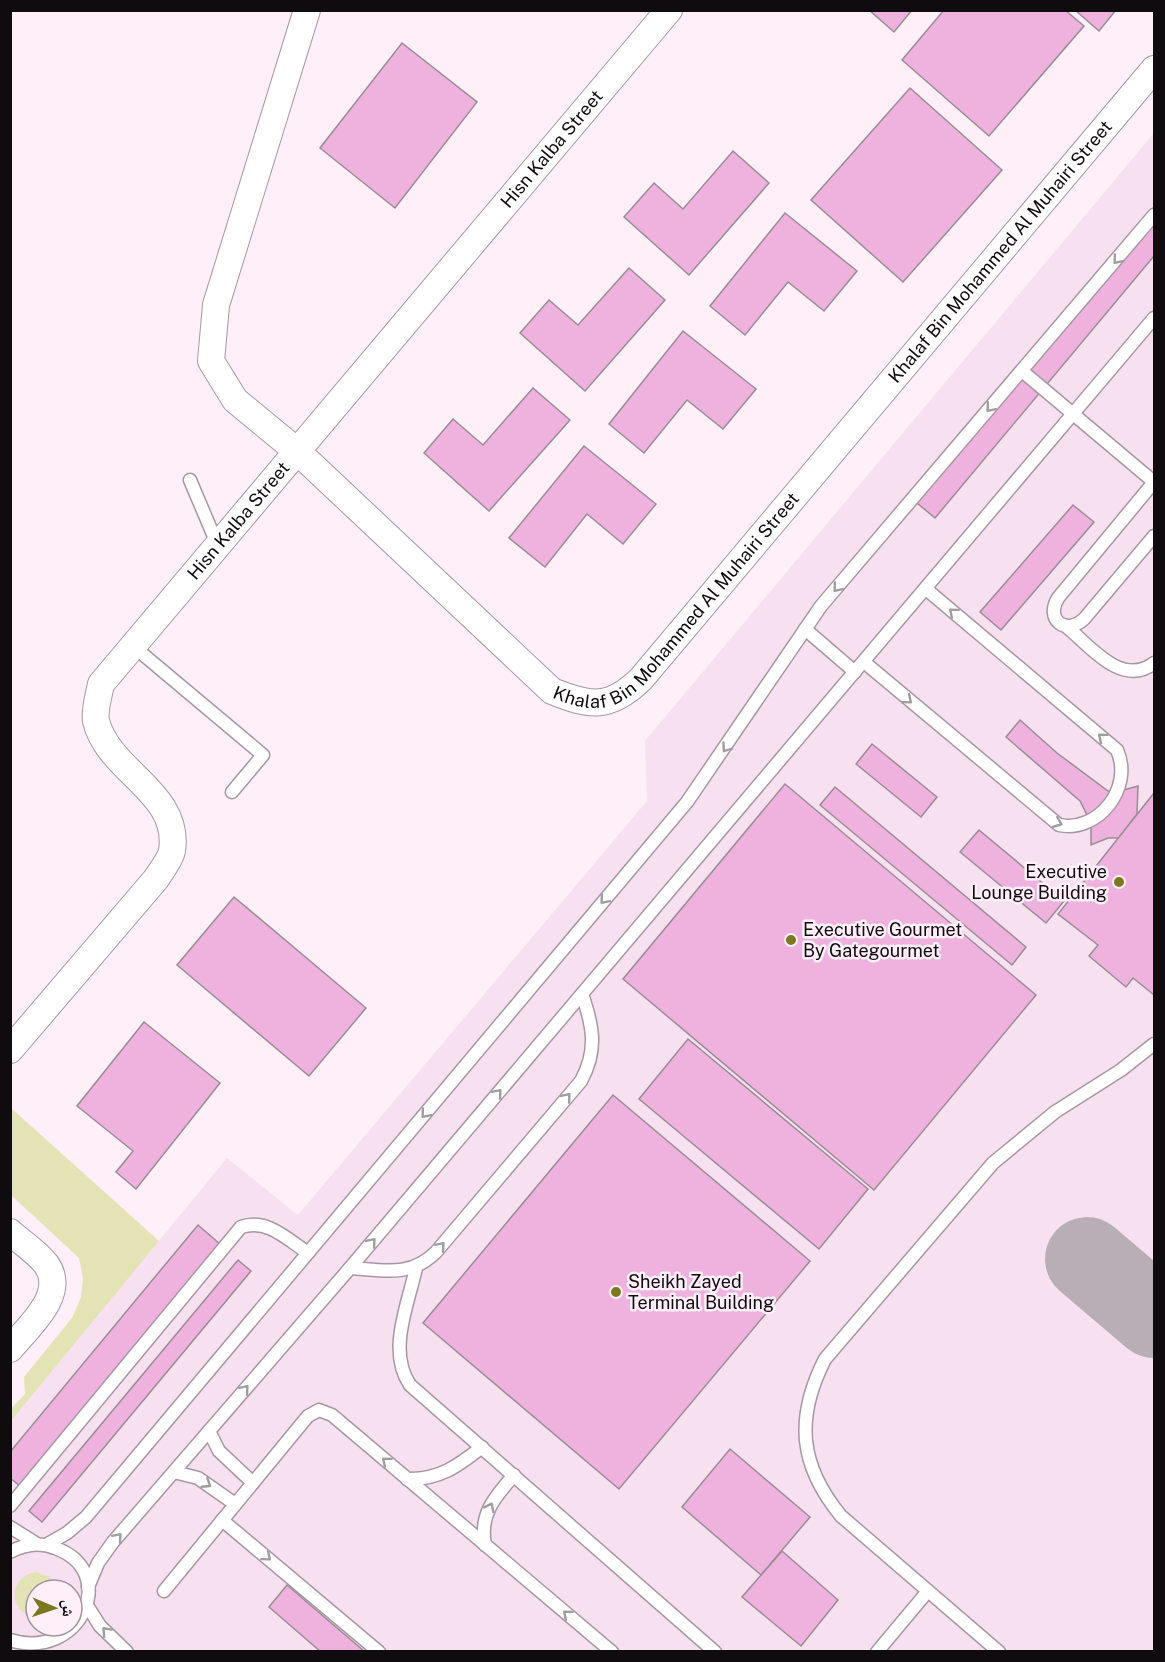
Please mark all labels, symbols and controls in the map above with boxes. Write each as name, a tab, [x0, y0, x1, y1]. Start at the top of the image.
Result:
street label: Hisn Kalba Street	[496, 86, 607, 212]
street label: Khalaf Bin Mohammed Al Muhairi Street	[884, 116, 1116, 387]
one-way arrow	[1113, 253, 1124, 264]
one-way arrow	[986, 401, 997, 412]
street label: Hisn Kalba Street	[183, 457, 294, 583]
street label: Khalaf Bin Mohammed Al Muhairi Street	[550, 488, 803, 712]
one-way arrow	[833, 581, 844, 592]
one-way arrow	[949, 608, 960, 619]
one-way arrow	[901, 692, 912, 703]
one-way arrow	[1098, 733, 1109, 744]
one-way arrow	[722, 742, 733, 753]
one-way arrow	[1052, 816, 1063, 828]
place label: Executive Lounge Building	[971, 861, 1107, 903]
marker: Executive Lounge Building	[1112, 875, 1126, 889]
one-way arrow	[600, 893, 611, 904]
place label: Executive Gourmet By Gategourmet	[803, 919, 962, 961]
marker: Executive Gourmet By Gategourmet	[784, 933, 798, 947]
one-way arrow	[491, 1089, 502, 1100]
one-way arrow	[560, 1093, 571, 1104]
one-way arrow	[421, 1107, 432, 1118]
one-way arrow	[365, 1238, 376, 1249]
one-way arrow	[434, 1242, 445, 1253]
place label: Sheikh Zayed Terminal Building	[628, 1271, 774, 1313]
marker: Sheikh Zayed Terminal Building	[609, 1285, 623, 1299]
one-way arrow	[238, 1385, 249, 1396]
one-way arrow	[382, 1457, 393, 1468]
one-way arrow	[200, 1477, 211, 1488]
one-way arrow	[483, 1502, 494, 1513]
one-way arrow	[110, 1533, 121, 1544]
one-way arrow	[260, 1550, 271, 1561]
north arrow	[24, 1578, 84, 1638]
text: ش	[59, 1600, 78, 1617]
one-way arrow	[563, 1610, 574, 1621]
one-way arrow	[102, 1628, 113, 1638]

